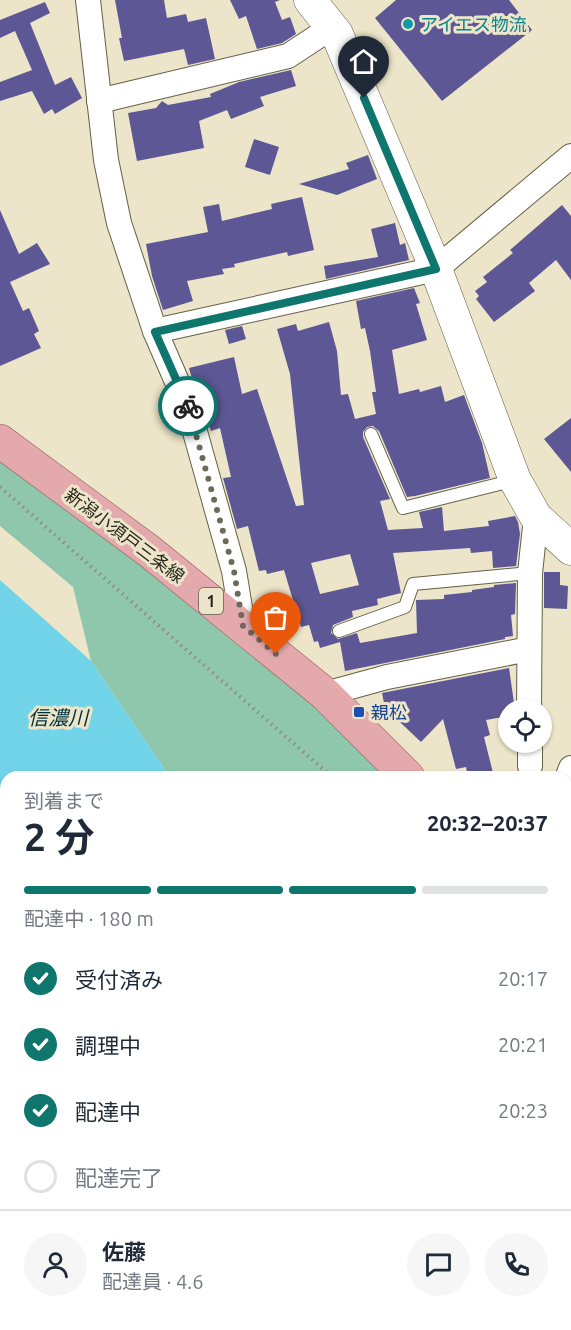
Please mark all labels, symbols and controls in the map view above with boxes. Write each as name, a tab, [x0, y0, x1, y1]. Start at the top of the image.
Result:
place label: アイエス物流	[420, 14, 527, 34]
marker: アイエス物流	[401, 17, 415, 31]
pin	[338, 36, 389, 98]
icon: home	[347, 45, 380, 78]
courier	[158, 376, 218, 436]
icon: bike	[172, 390, 205, 423]
street label: 新潟小須戸三条線	[61, 484, 189, 586]
road number: 1	[199, 588, 223, 614]
pin	[250, 592, 301, 654]
icon: bag	[259, 601, 292, 634]
map controls	[498, 699, 552, 753]
button: locate	[498, 699, 552, 753]
place label: 親松	[371, 702, 407, 722]
marker: 親松	[352, 705, 366, 719]
water label: 信濃川	[28, 706, 90, 729]
text: 到着まで	[24, 789, 104, 812]
text: 20:32–20:37	[427, 810, 548, 835]
text: 2 分	[24, 815, 94, 858]
text: 配達中 · 180 m	[24, 907, 154, 930]
icon: check	[24, 962, 57, 995]
text: 受付済み	[75, 967, 163, 992]
text: 20:17	[498, 967, 548, 990]
icon: check	[24, 1028, 57, 1061]
text: 調理中	[75, 1033, 141, 1058]
text: 20:21	[498, 1033, 548, 1056]
icon: check	[24, 1094, 57, 1127]
text: 配達中	[75, 1099, 141, 1124]
text: 20:23	[498, 1099, 548, 1122]
text: 配達完了	[75, 1165, 163, 1190]
button: person	[24, 1233, 87, 1296]
button: chat	[407, 1233, 470, 1296]
button: phone	[485, 1233, 548, 1296]
text: 佐藤	[102, 1239, 146, 1264]
text: 配達員 · 4.6	[102, 1270, 204, 1293]

